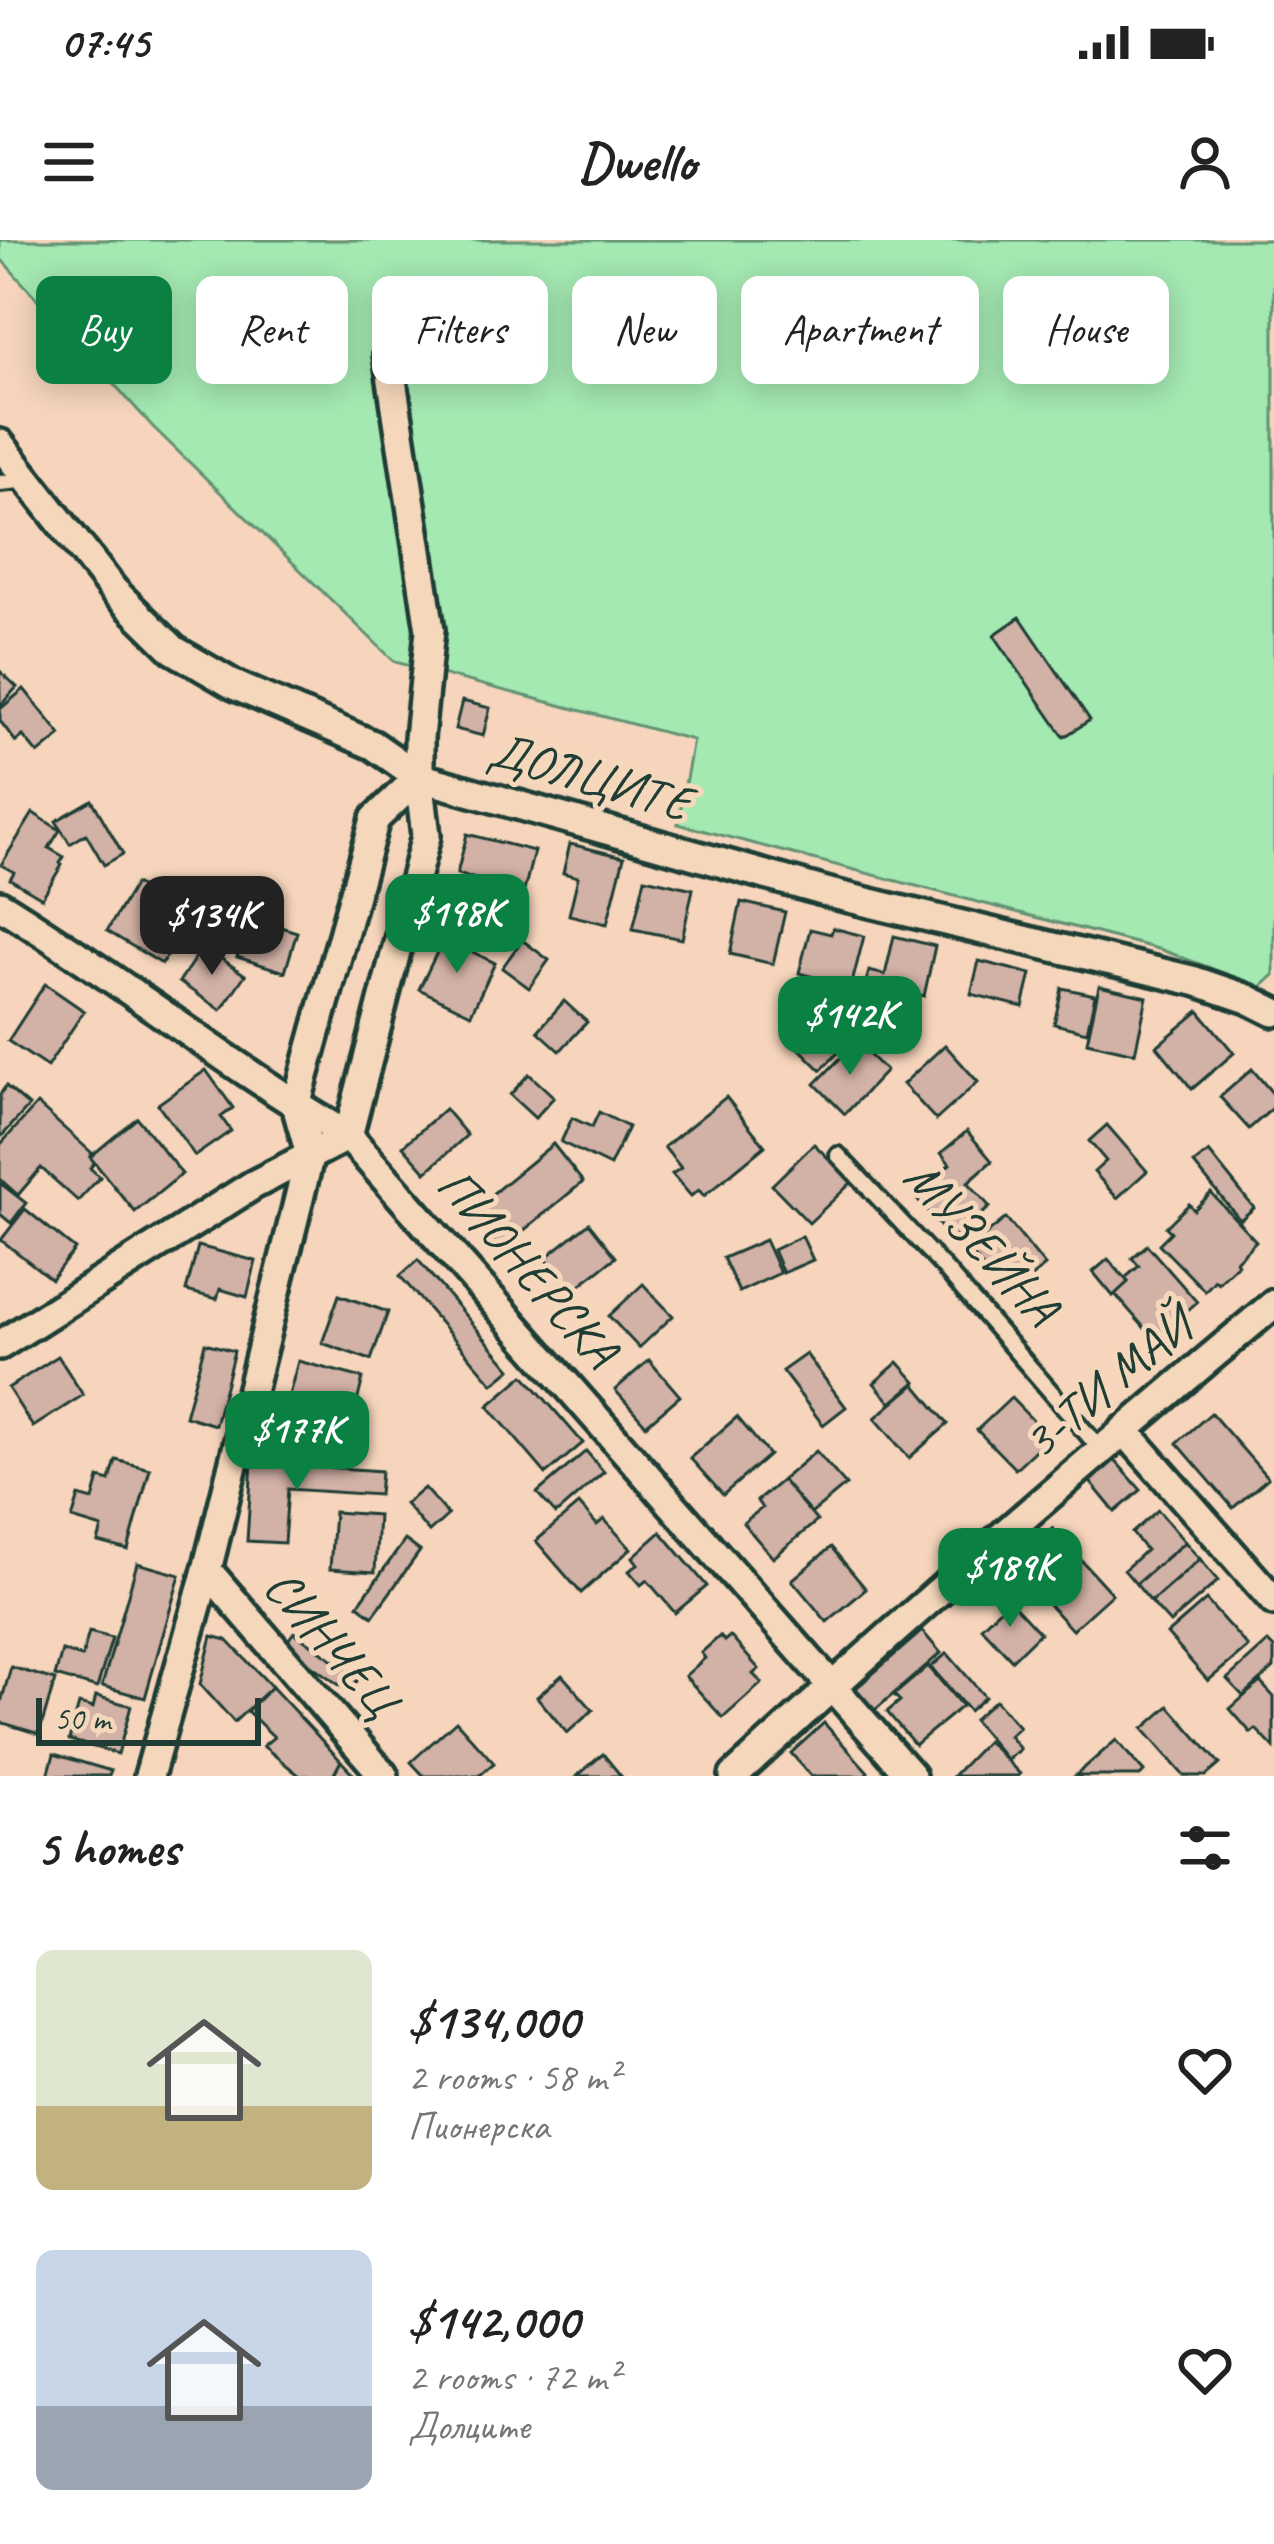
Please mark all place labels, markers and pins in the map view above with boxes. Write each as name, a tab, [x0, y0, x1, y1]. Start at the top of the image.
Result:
pin: $198K	[373, 874, 541, 976]
pin: $134K	[128, 876, 296, 978]
pin: $142K	[766, 976, 934, 1078]
pin: $177K	[213, 1391, 381, 1493]
pin: $189K	[926, 1528, 1094, 1630]

